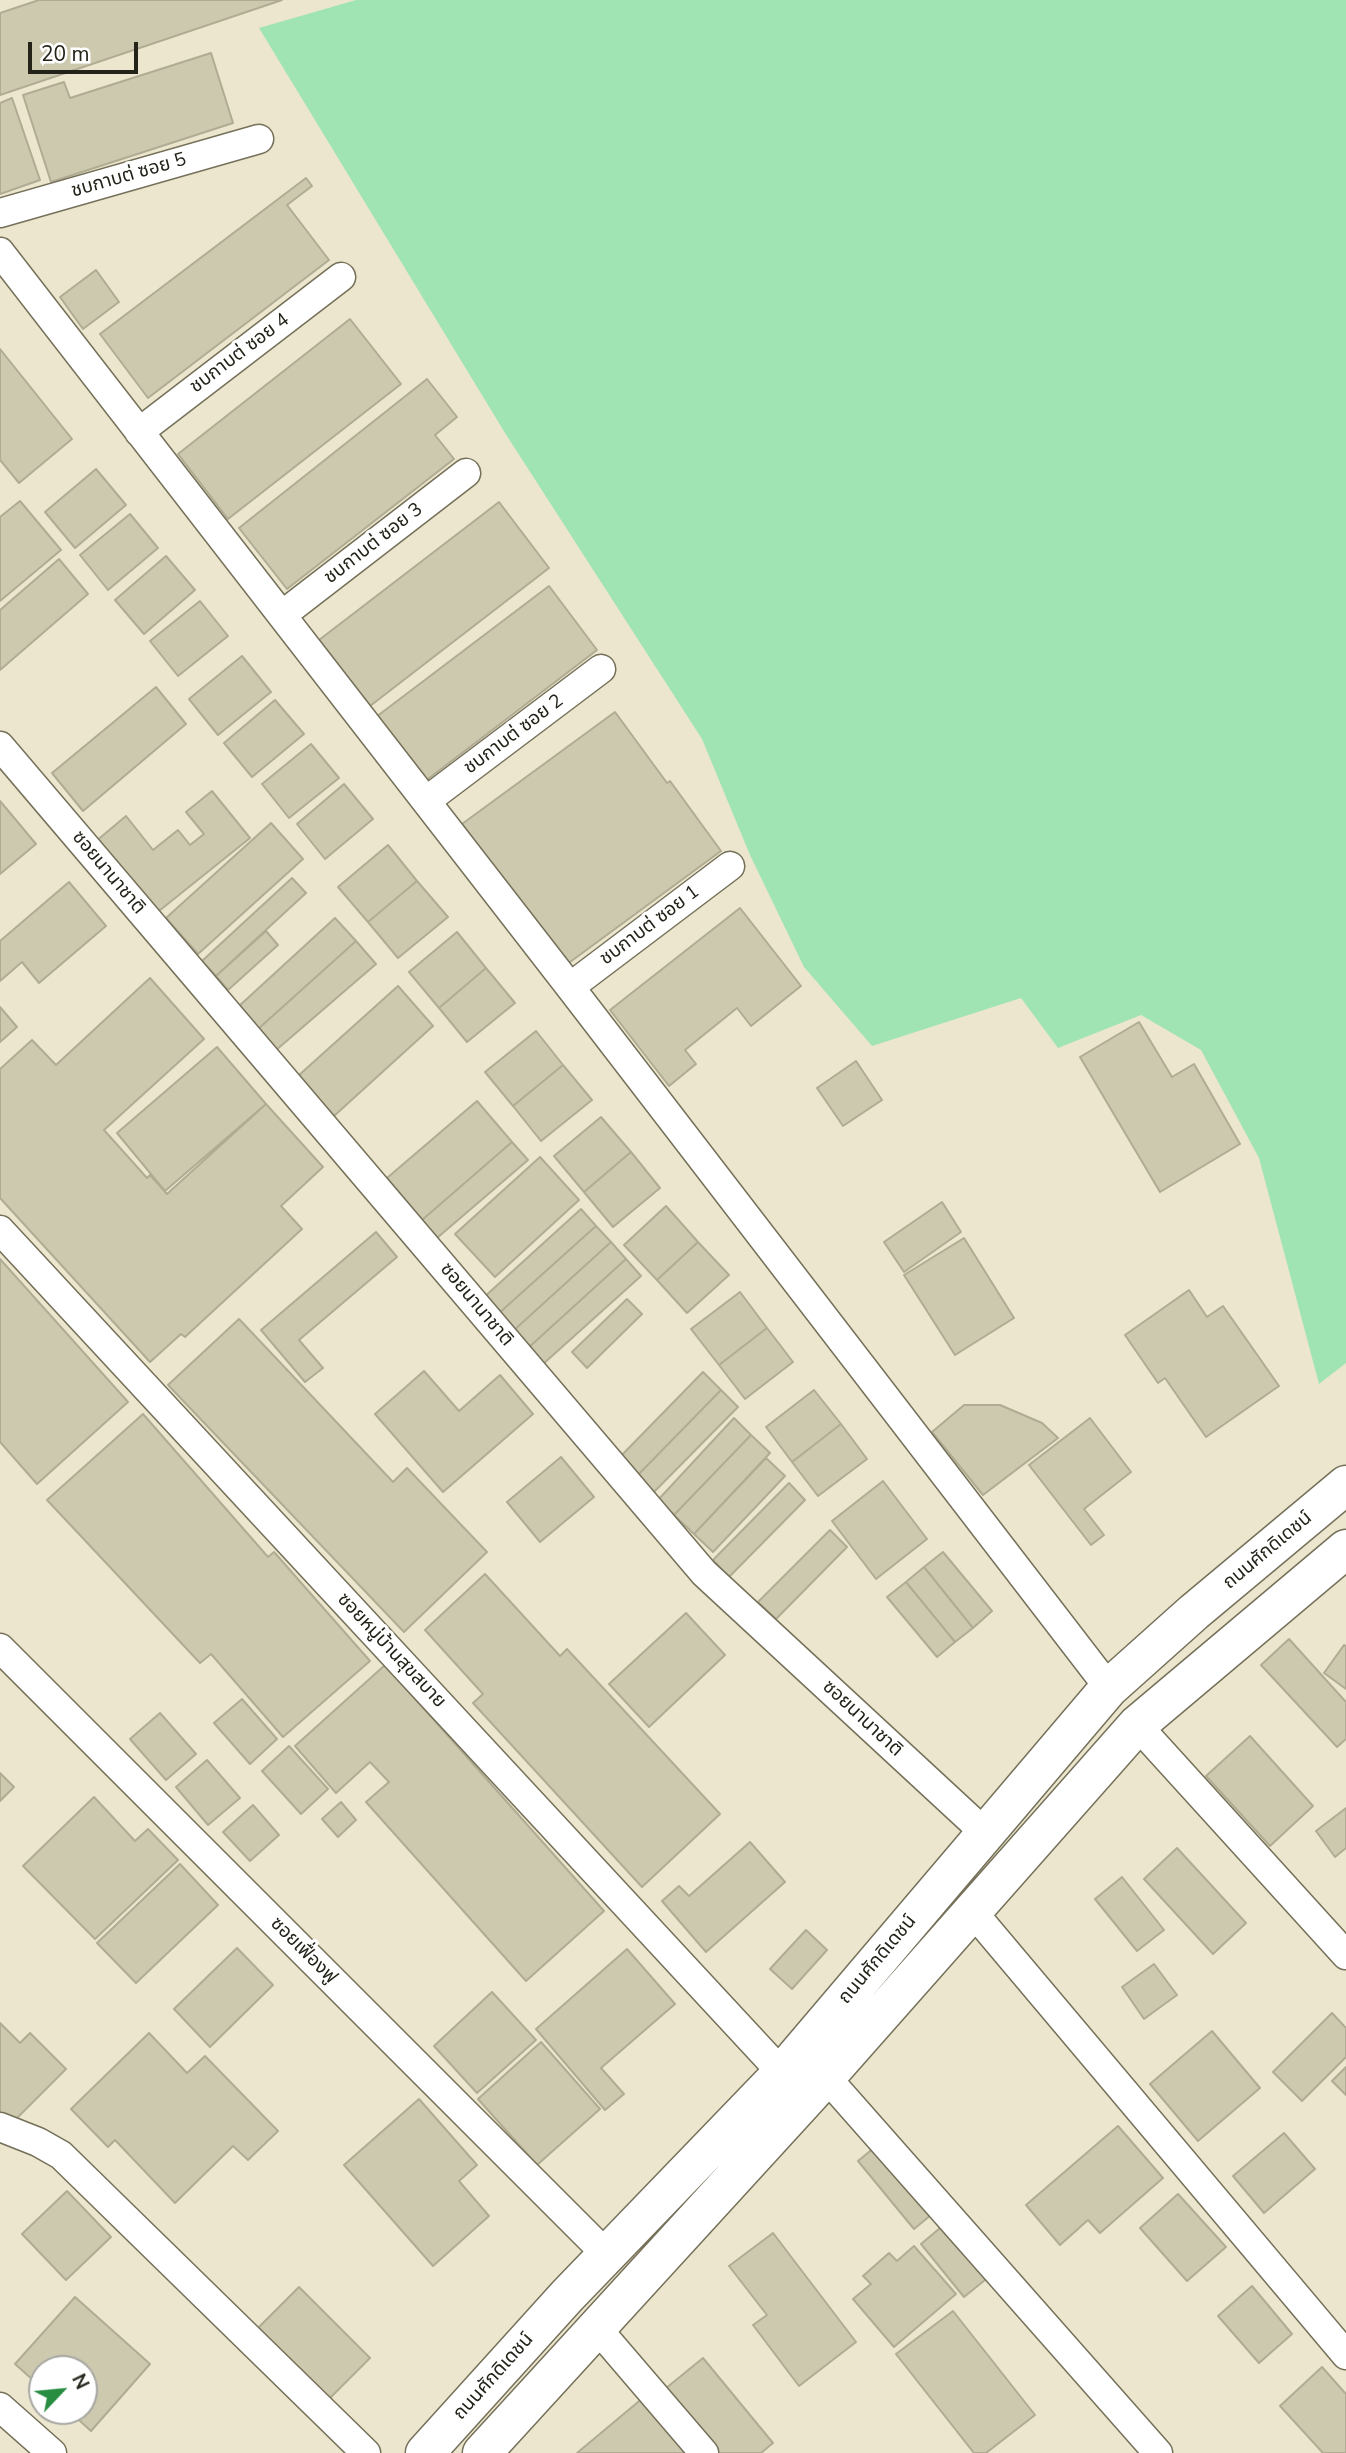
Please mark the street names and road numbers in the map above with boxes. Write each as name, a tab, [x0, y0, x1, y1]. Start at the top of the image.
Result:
street label: ชบกาบต่ ซอย 5	[69, 149, 189, 203]
street label: ชบกาบต่ ซอย 4	[186, 309, 294, 399]
street label: ชบกาบต่ ซอย 3	[320, 499, 428, 589]
street label: ชบกาบต่ ซอย 2	[460, 690, 568, 780]
street label: ซอยนานาชาติ	[67, 827, 149, 919]
street label: ชบกาบต่ ซอย 1	[596, 881, 704, 971]
street label: ซอยนานาชาติ	[435, 1259, 517, 1351]
street label: ถนนศักดิเดชน์	[1219, 1507, 1317, 1595]
street label: ซอยหมู่บ้านสุขสบาย	[332, 1589, 450, 1713]
street label: ซอยนานาชาติ	[817, 1676, 907, 1762]
street label: ถนนศักดิเดชน์	[834, 1911, 922, 2009]
street label: ซอยเฟื่องฟู	[265, 1913, 341, 1989]
street label: ถนนศักดิเดชน์	[449, 2329, 539, 2425]

